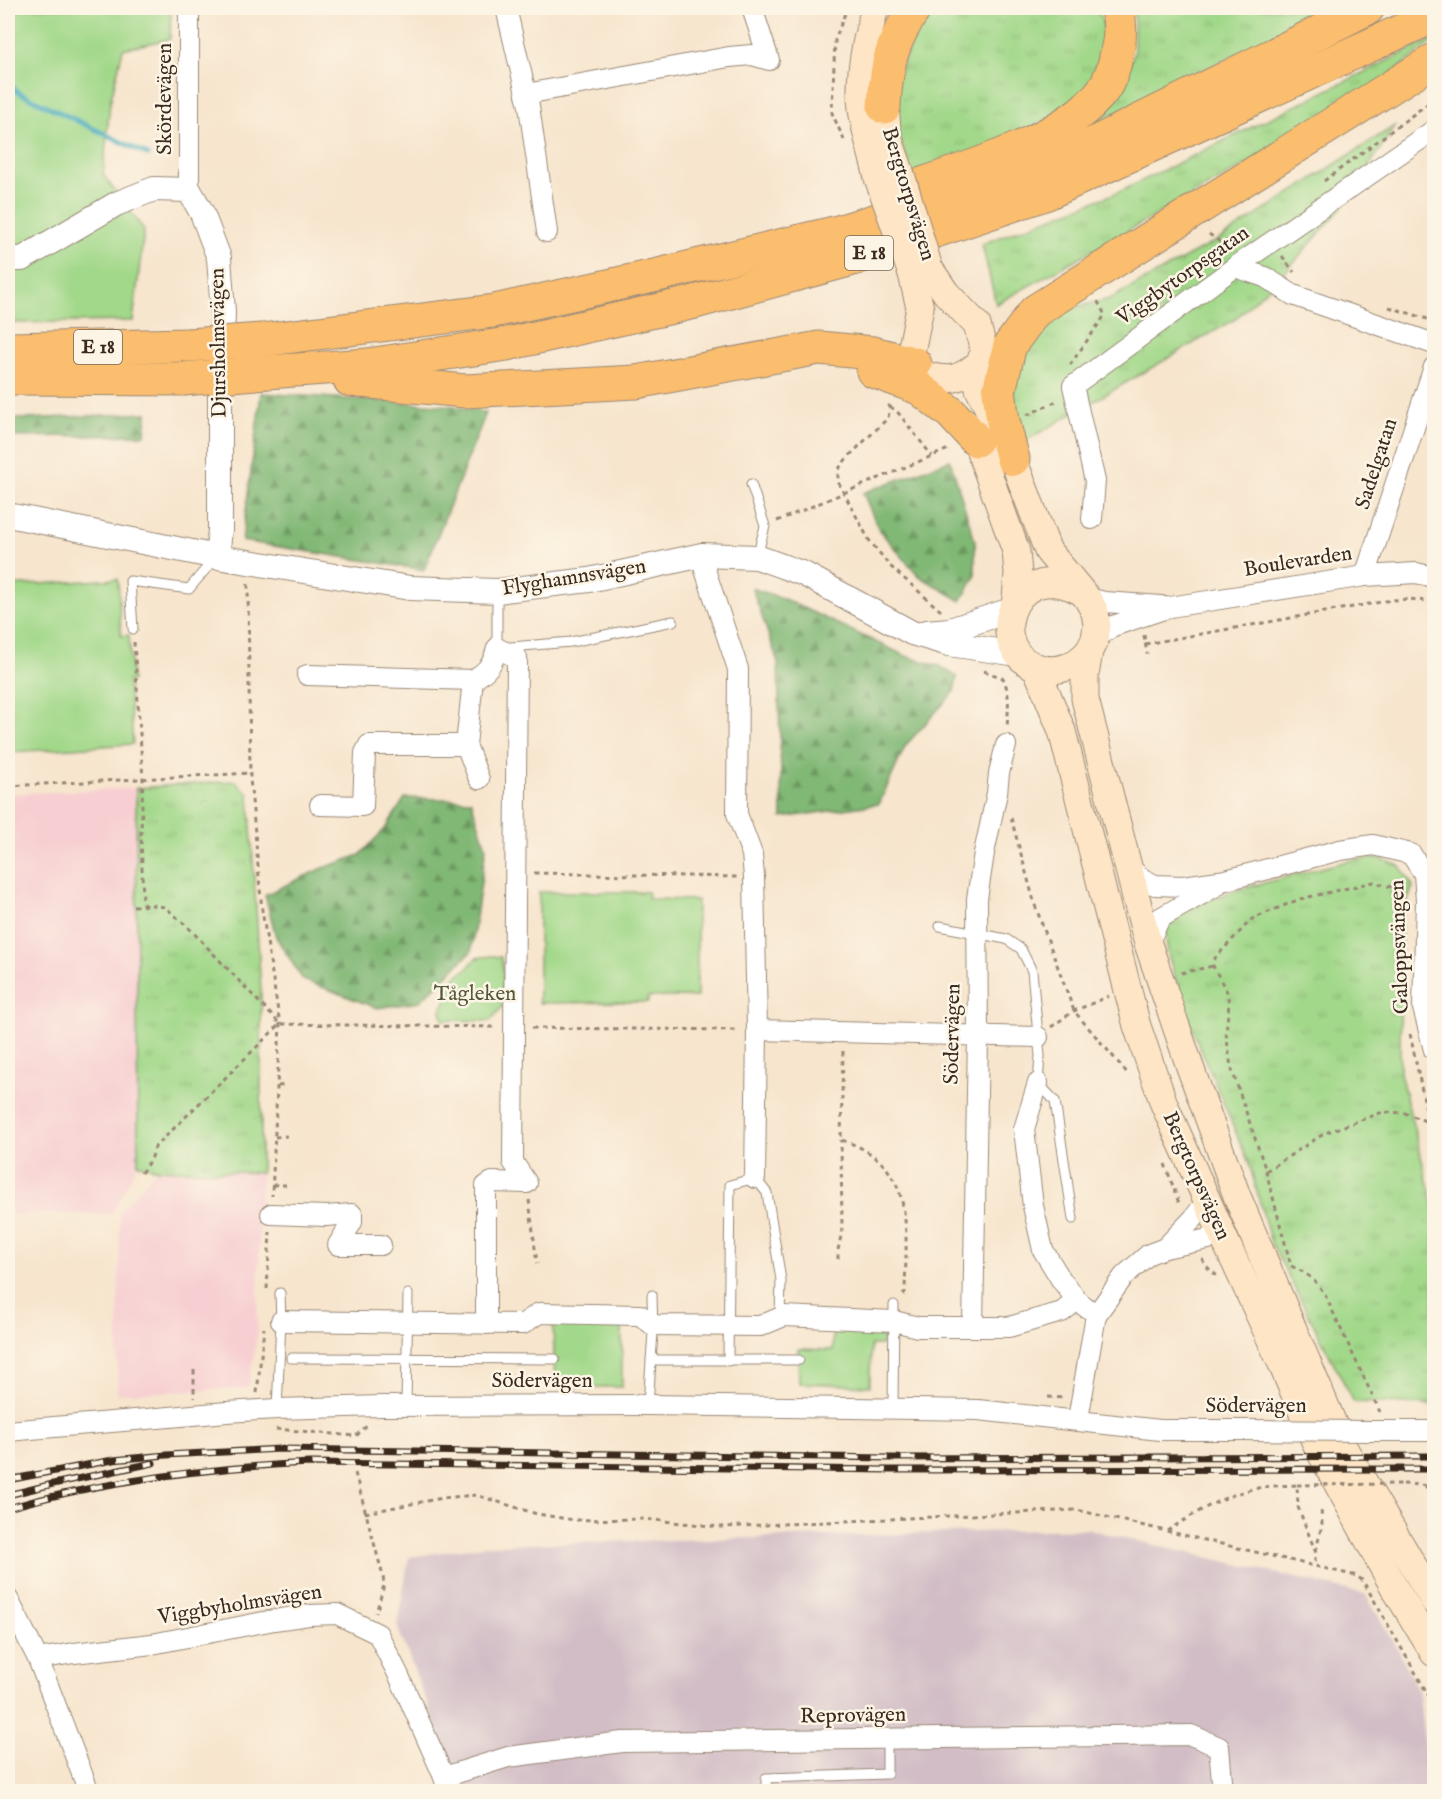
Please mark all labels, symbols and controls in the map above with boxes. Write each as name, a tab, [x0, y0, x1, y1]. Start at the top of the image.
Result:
street label: Skördevägen	[152, 43, 179, 155]
street label: Bergtorpsvägen	[875, 124, 941, 264]
street label: Viggbytorpsgatan	[1110, 220, 1255, 332]
road number: E 18	[845, 236, 893, 270]
street label: Djursholmsvägen	[204, 268, 234, 418]
road number: E 18	[74, 330, 122, 364]
street label: Sadelgatan	[1350, 415, 1404, 513]
street label: Boulevarden	[1242, 540, 1354, 584]
street label: Flyghamnsvägen	[500, 553, 648, 603]
street label: Galoppsvängen	[1384, 879, 1416, 1015]
park label: Tågleken	[434, 981, 516, 1008]
street label: Södervägen	[939, 983, 967, 1085]
street label: Bergtorpsvägen	[1156, 1107, 1236, 1245]
street label: Södervägen	[491, 1368, 593, 1395]
street label: Södervägen	[1205, 1393, 1307, 1420]
street label: Viggbyholmsvägen	[155, 1579, 324, 1631]
street label: Reprovägen	[800, 1702, 906, 1730]

